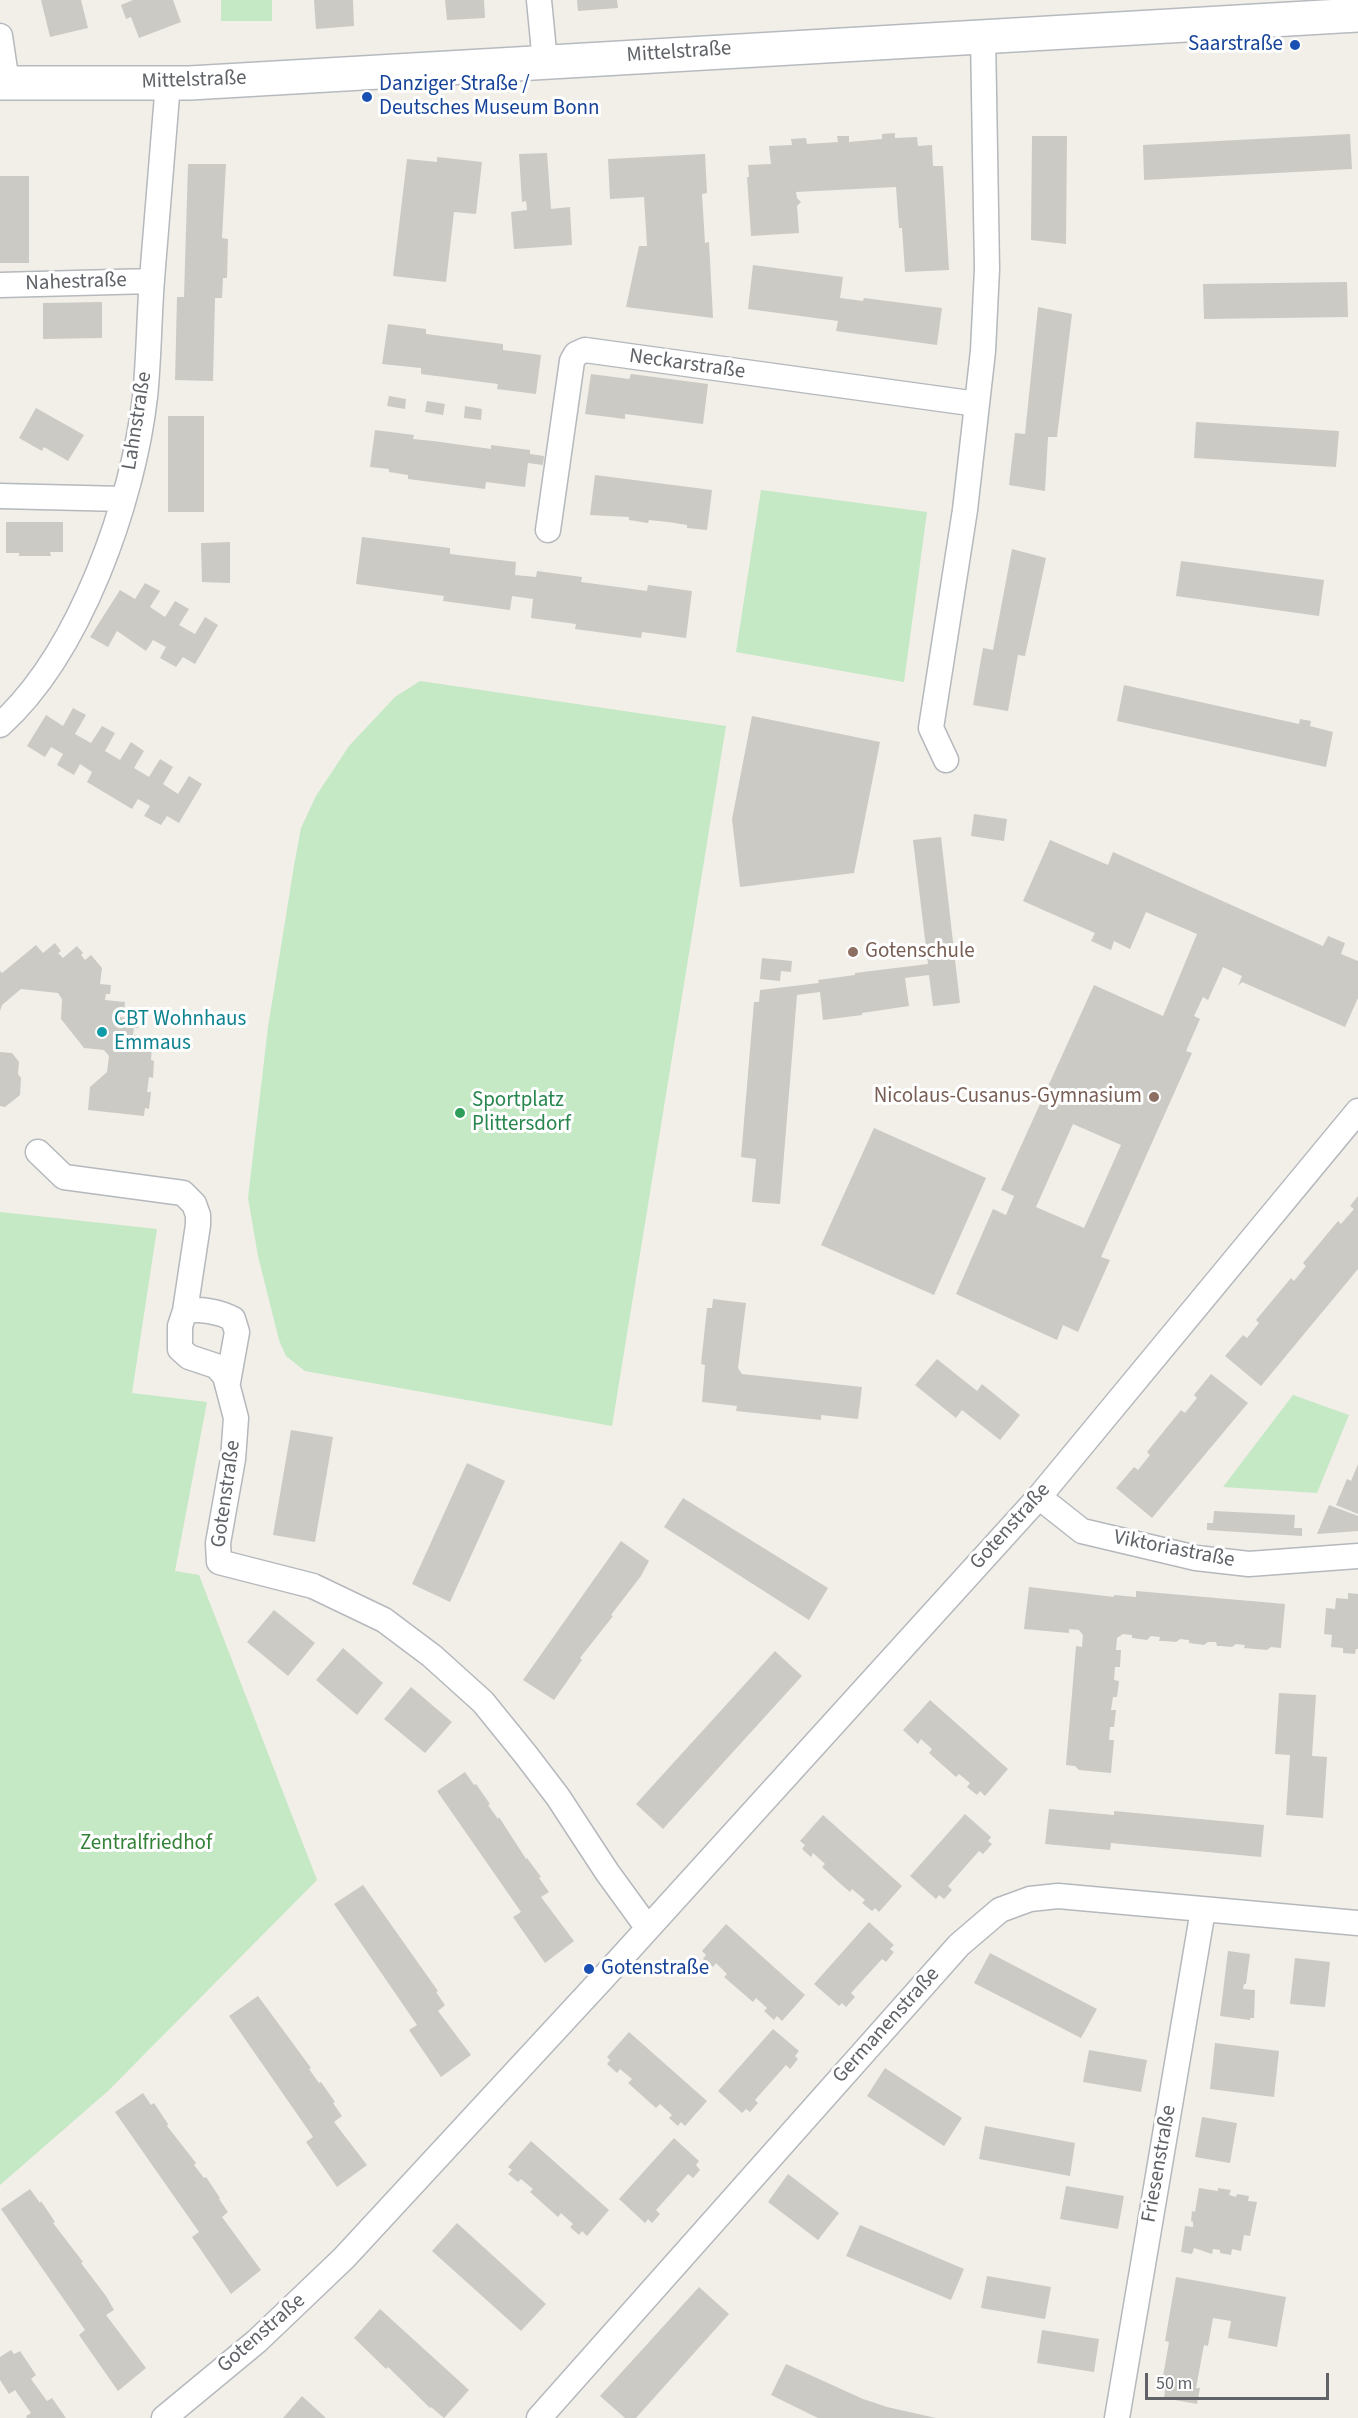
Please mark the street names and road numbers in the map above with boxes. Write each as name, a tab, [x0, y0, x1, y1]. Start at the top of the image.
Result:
street label: Mittelstraße	[626, 37, 732, 69]
street label: Mittelstraße	[141, 67, 247, 95]
street label: Nahestraße	[25, 269, 127, 297]
street label: Neckarstraße	[627, 344, 747, 386]
street label: Lahnstraße	[118, 370, 158, 472]
street label: Gotenstraße	[207, 1439, 247, 1549]
street label: Gotenstraße	[965, 1478, 1057, 1576]
street label: Viktoriastraße	[1111, 1526, 1237, 1574]
street label: Germanenstraße	[828, 1963, 946, 2089]
street label: Friesenstraße	[1137, 2103, 1183, 2225]
street label: Gotenstraße	[213, 2289, 311, 2379]

